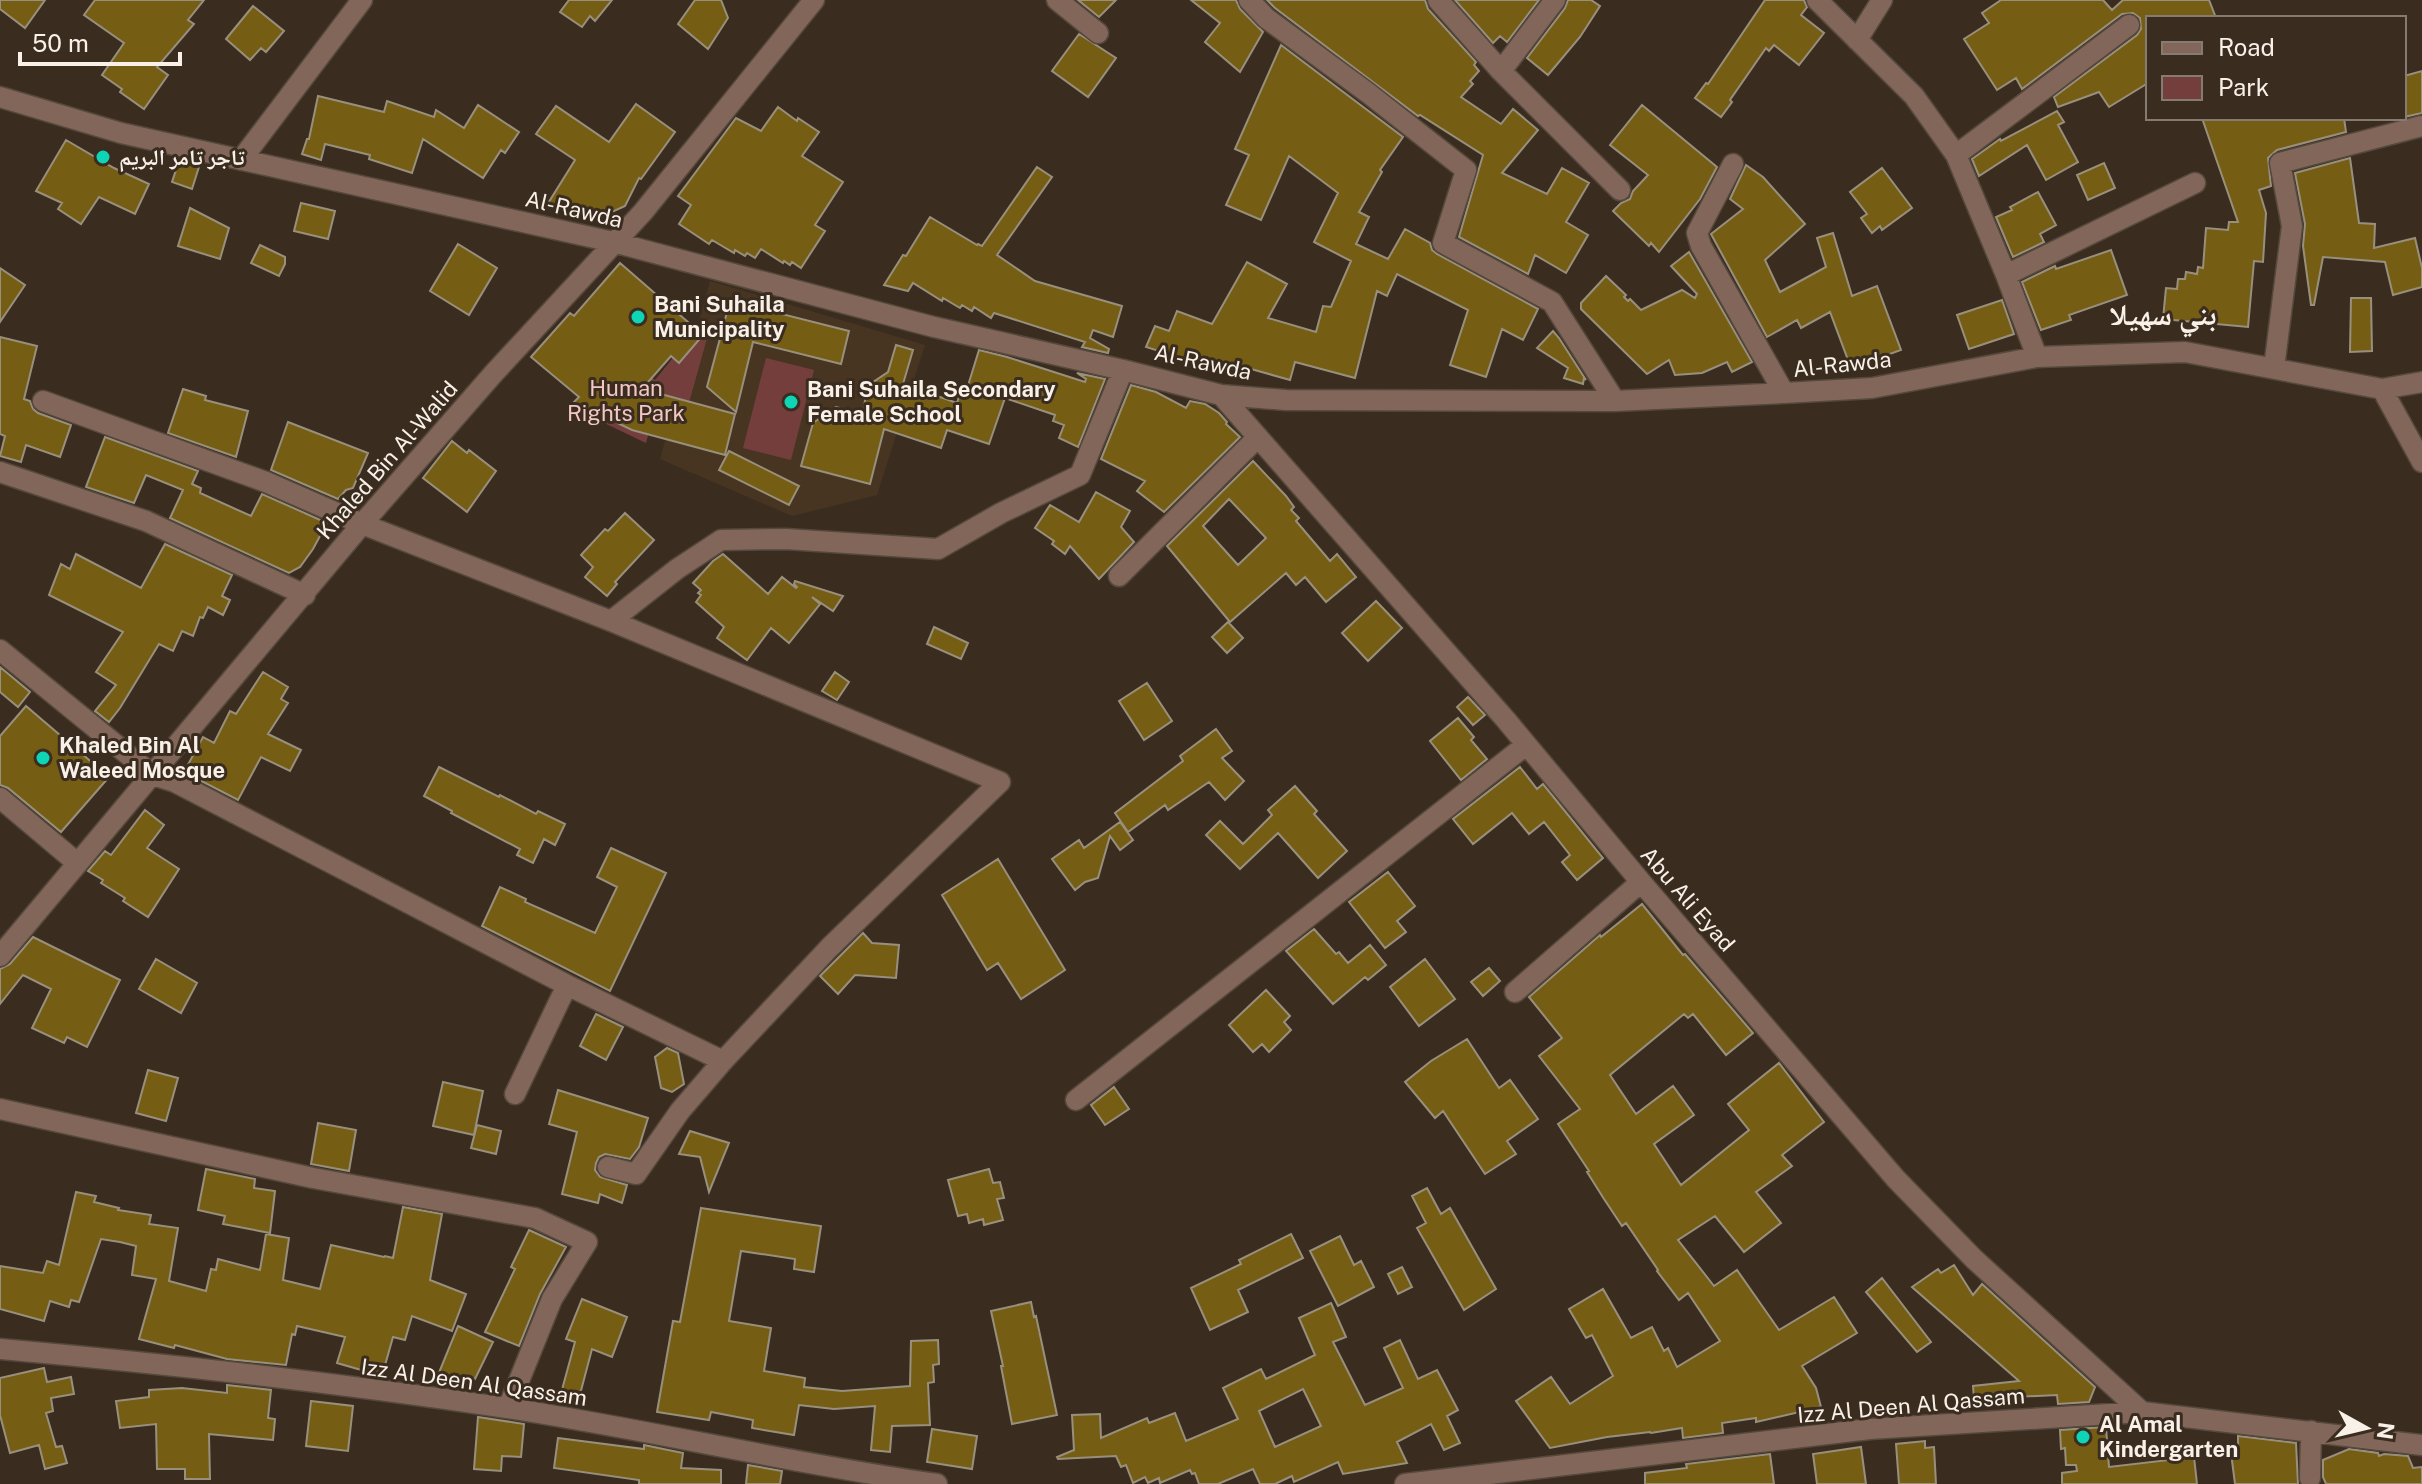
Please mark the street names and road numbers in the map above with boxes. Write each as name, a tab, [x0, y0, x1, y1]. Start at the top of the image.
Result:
street label: Al-Rawda	[523, 185, 625, 233]
street label: Al-Rawda	[1152, 339, 1254, 385]
street label: Al-Rawda	[1791, 346, 1893, 382]
street label: Khaled Bin Al-Walid	[311, 376, 463, 544]
street label: Abu Ali Eyad	[1636, 841, 1740, 957]
street label: Izz Al Deen Al Qassam	[359, 1353, 589, 1411]
street label: Izz Al Deen Al Qassam	[1796, 1382, 2026, 1428]

